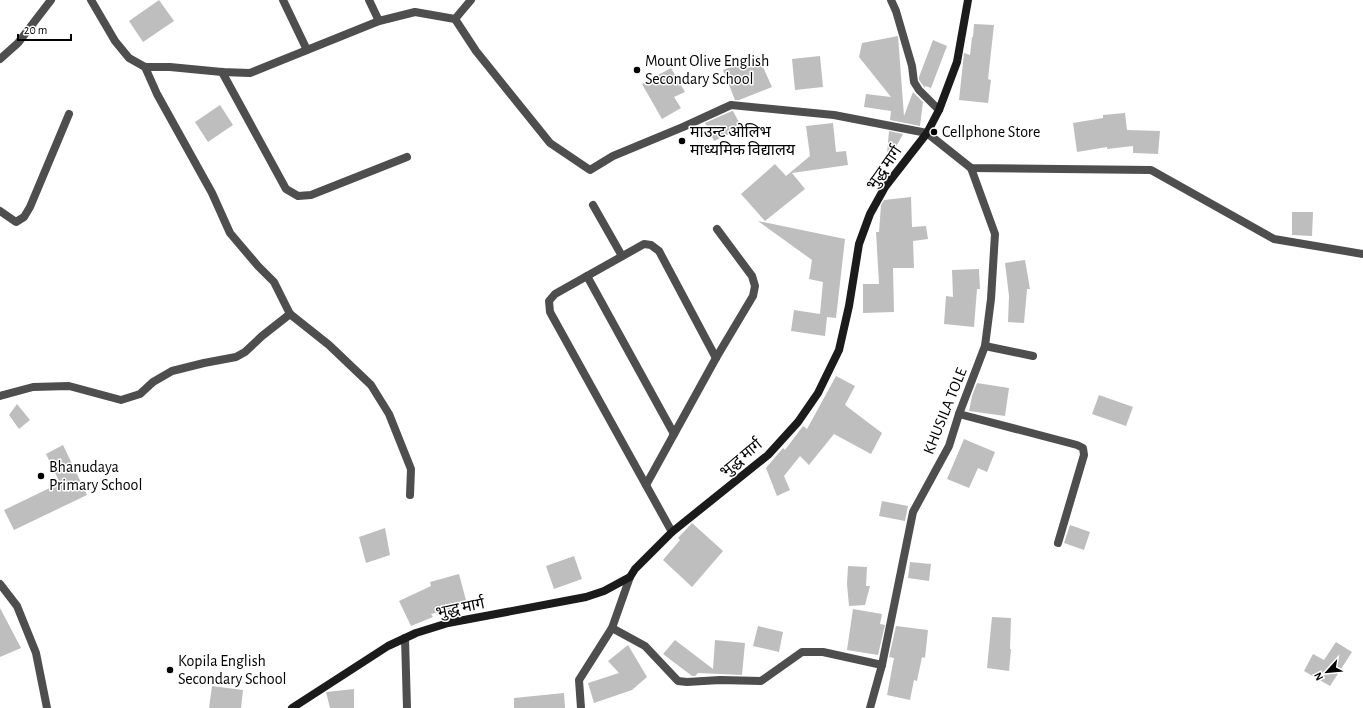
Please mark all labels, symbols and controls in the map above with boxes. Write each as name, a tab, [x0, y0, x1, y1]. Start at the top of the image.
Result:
scale bar	[18, 16, 71, 42]
text: 20 m	[24, 24, 47, 36]
place label: Mount Olive English Secondary School	[645, 53, 769, 88]
marker: Mount Olive English Secondary School	[632, 65, 642, 75]
place label: माउन्ट ओलिभ माध्यमिक विद्यालय	[690, 123, 796, 158]
place label: Cellphone Store	[942, 124, 1040, 140]
marker: Cellphone Store	[929, 127, 939, 137]
marker: माउन्ट ओलिभ माध्यमिक विद्यालय	[677, 136, 687, 146]
street label: भुद्ध मार्ग	[862, 141, 907, 194]
street label: KHUSILA TOLE	[920, 365, 970, 457]
street label: भुद्ध मार्ग	[716, 434, 767, 482]
place label: Bhanudaya Primary School	[49, 459, 142, 494]
marker: Bhanudaya Primary School	[36, 471, 46, 481]
street label: भुद्ध मार्ग	[434, 593, 487, 623]
north arrow	[1307, 652, 1347, 692]
place label: Kopila English Secondary School	[178, 653, 286, 688]
marker: Kopila English Secondary School	[165, 665, 175, 675]
text: N	[1312, 670, 1325, 682]

